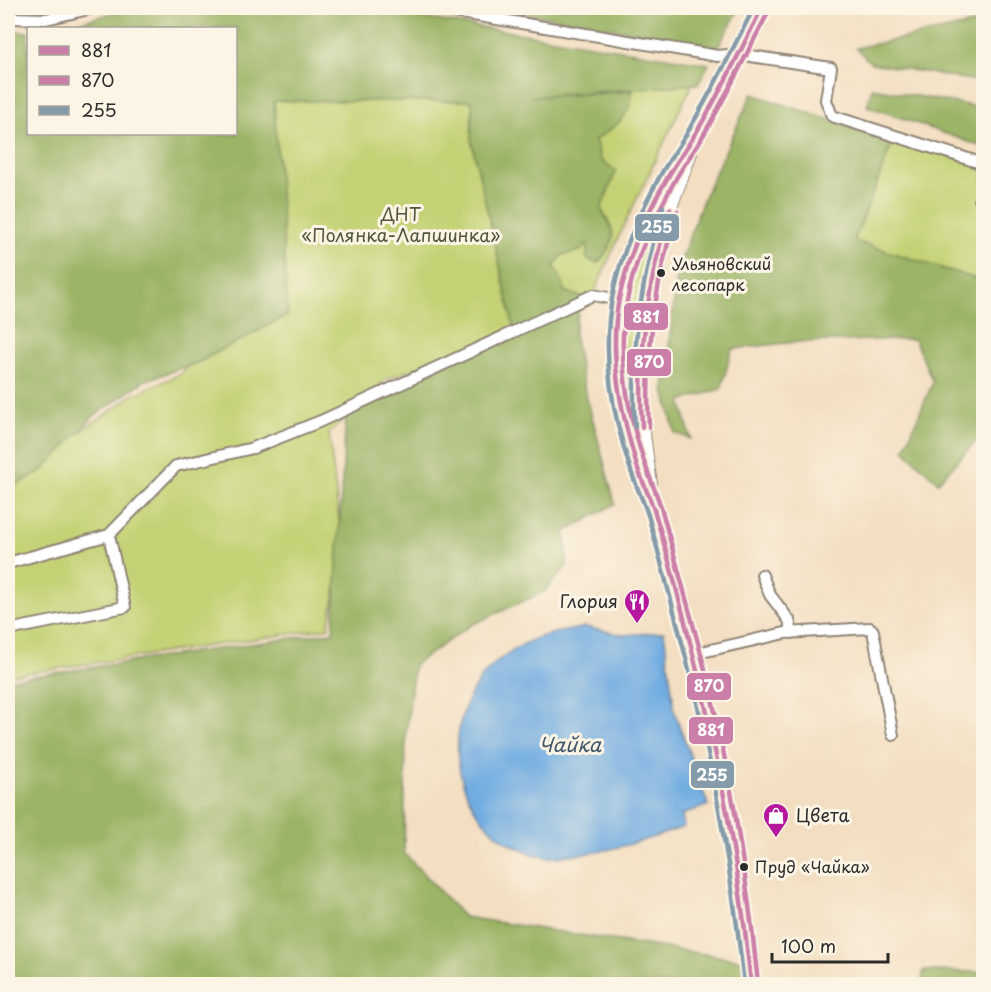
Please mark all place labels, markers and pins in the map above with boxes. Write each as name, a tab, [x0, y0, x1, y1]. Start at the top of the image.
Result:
place label: Ульяновский лесопарк	[671, 251, 771, 296]
marker: Ульяновский лесопарк	[655, 267, 667, 279]
place label: Глория	[560, 587, 618, 614]
restaurant icon: Глория	[622, 587, 652, 625]
shop icon: Цвета	[761, 801, 791, 839]
place label: Цвета	[796, 801, 850, 828]
place label: Пруд «Чайка»	[755, 854, 870, 878]
marker: Пруд «Чайка»	[738, 861, 750, 873]

